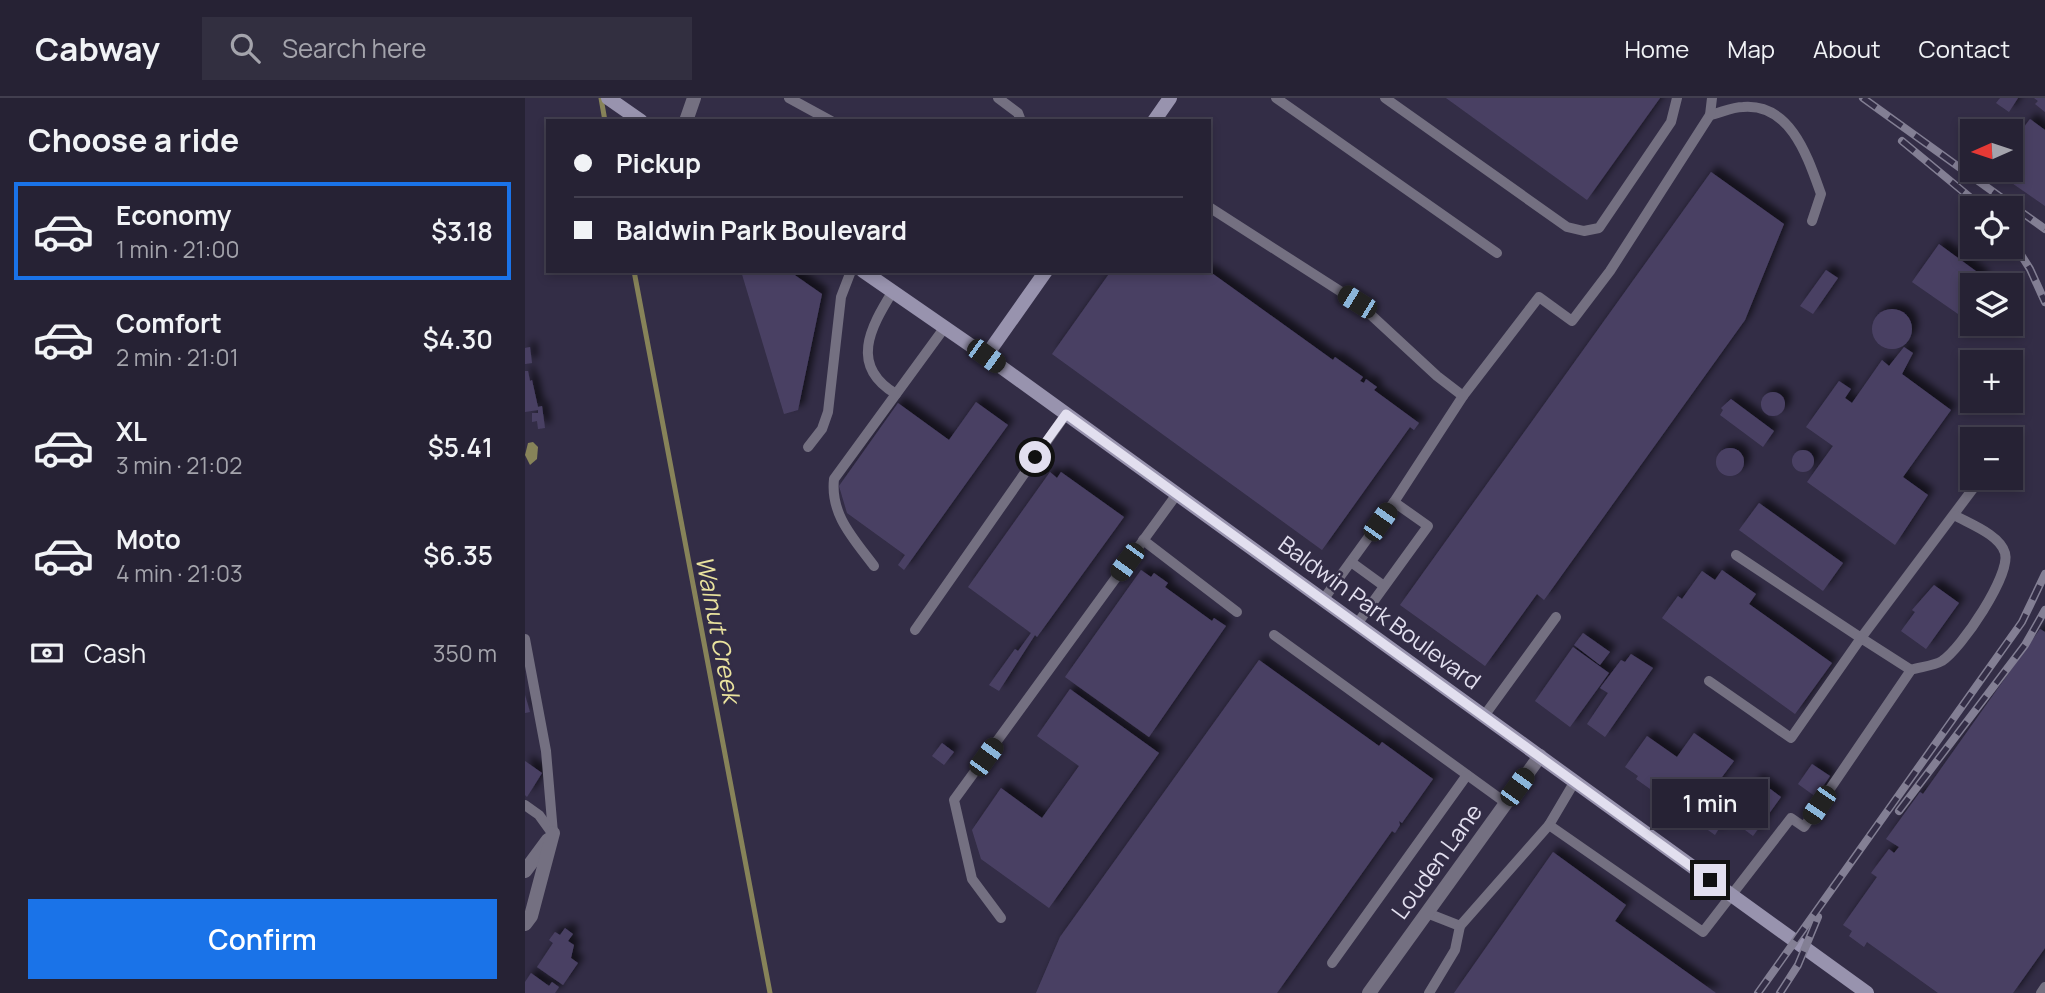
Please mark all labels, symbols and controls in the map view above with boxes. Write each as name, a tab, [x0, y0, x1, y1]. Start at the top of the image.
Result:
search box	[202, 17, 692, 80]
text: Cabway	[35, 26, 160, 71]
icon: search	[226, 29, 264, 67]
text: Search here	[282, 30, 427, 66]
text: Home	[1624, 32, 1689, 65]
text: Map	[1727, 32, 1775, 65]
text: About	[1813, 32, 1881, 65]
text: Contact	[1919, 32, 2010, 65]
text: Choose a ride	[28, 118, 239, 162]
north arrow	[1960, 119, 2023, 182]
map controls	[1960, 119, 2023, 490]
text: Pickup	[616, 145, 701, 181]
button: locate	[1960, 196, 2023, 259]
text: Economy	[116, 197, 231, 233]
icon: car	[32, 200, 95, 263]
text: Baldwin Park Boulevard	[616, 212, 907, 248]
text: $3.18	[431, 213, 493, 249]
text: 1 min · 21:00	[116, 233, 240, 265]
button: layers	[1960, 273, 2023, 336]
car	[1334, 282, 1381, 322]
text: Comfort	[116, 305, 222, 341]
icon: car	[32, 308, 95, 371]
text: $4.30	[423, 321, 493, 357]
car	[963, 335, 1010, 377]
text: 2 min · 21:01	[116, 341, 239, 373]
button: +	[1960, 350, 2023, 413]
text: XL	[116, 413, 147, 449]
icon: car	[32, 416, 95, 479]
button: −	[1960, 427, 2023, 490]
text: $5.41	[428, 429, 493, 465]
route start	[1019, 441, 1051, 473]
text: 3 min · 21:02	[116, 449, 242, 481]
car	[1360, 499, 1401, 545]
text: Moto	[116, 521, 181, 557]
icon: car	[32, 524, 95, 587]
street label: Baldwin Park Boulevard	[1272, 528, 1488, 696]
text: $6.35	[423, 537, 493, 573]
car	[1107, 539, 1148, 585]
water label: Walnut Creek	[689, 553, 750, 708]
text: 4 min · 21:03	[116, 557, 243, 589]
icon: cash	[28, 634, 66, 672]
text: Cash	[84, 635, 146, 671]
text: 350 m	[433, 637, 497, 669]
car	[966, 734, 1007, 780]
car	[1497, 764, 1538, 810]
callout: 1 min	[1652, 778, 1768, 828]
car	[1799, 782, 1840, 828]
text: 1 min	[1683, 787, 1737, 819]
street label: Louden Lane	[1383, 797, 1489, 925]
route end	[1694, 864, 1726, 896]
button: Confirm	[28, 899, 497, 979]

